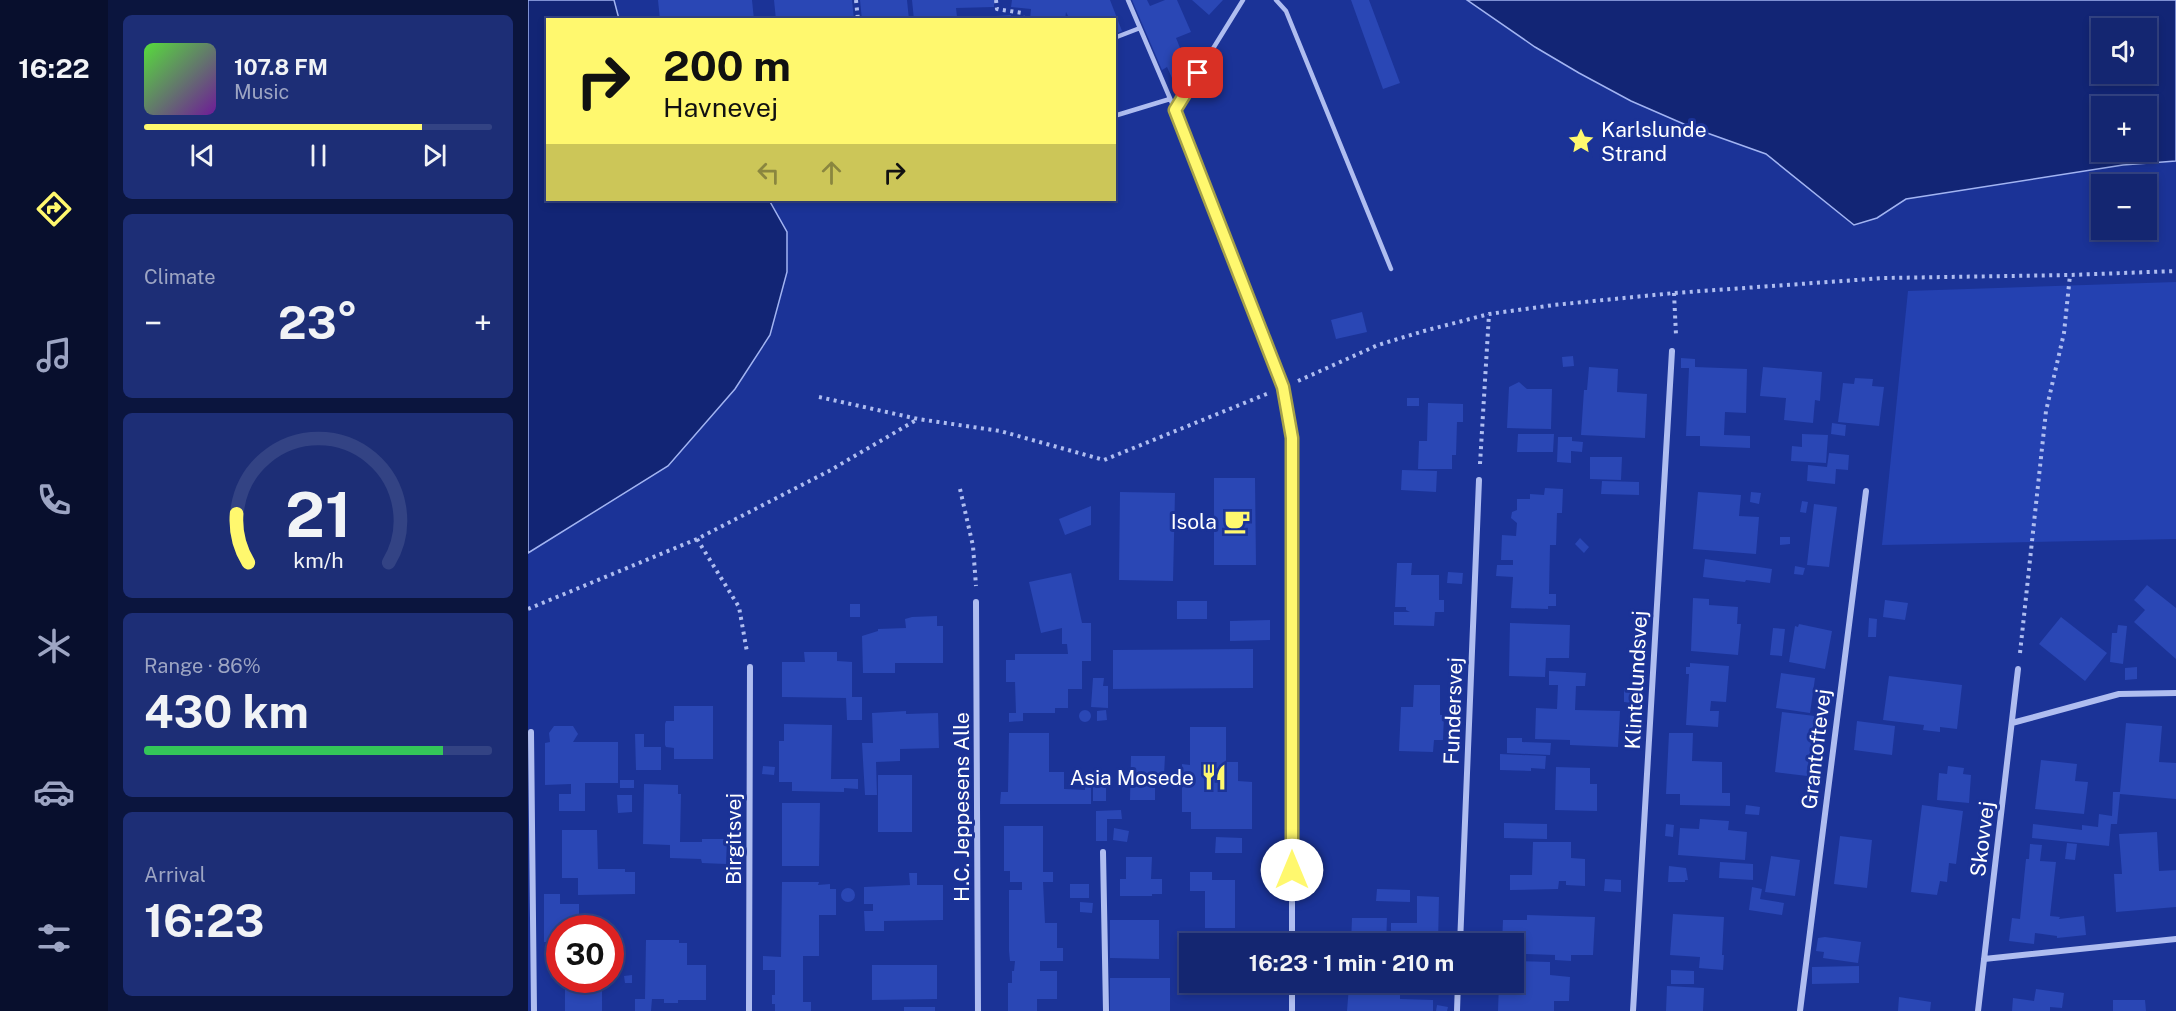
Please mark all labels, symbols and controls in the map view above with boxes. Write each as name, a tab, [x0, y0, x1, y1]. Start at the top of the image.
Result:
map controls	[2091, 18, 2157, 240]
button: sound	[2091, 18, 2157, 84]
text: 200 m	[663, 41, 791, 90]
icon: right	[564, 42, 642, 120]
pin	[1172, 47, 1223, 98]
text: 16:22	[18, 52, 90, 84]
text: 107.8 FM	[234, 54, 328, 80]
icon: arrive	[1181, 56, 1214, 89]
text: Music	[234, 80, 289, 104]
text: Havnevej	[663, 91, 778, 123]
button: +	[2091, 96, 2157, 162]
place label: Karlslunde Strand	[1601, 117, 1707, 166]
place icon: Karlslunde Strand	[1566, 126, 1596, 156]
icon: previous	[186, 139, 219, 172]
icon: pause	[302, 139, 335, 172]
icon: next	[418, 139, 451, 172]
icon: left	[752, 156, 785, 189]
icon: ahead	[815, 156, 848, 189]
icon: right	[878, 156, 911, 189]
button: −	[2091, 174, 2157, 240]
icon: directions	[33, 188, 75, 230]
text: Climate	[144, 265, 216, 289]
text: 23°	[278, 296, 358, 349]
text: −	[144, 304, 162, 342]
text: +	[474, 304, 492, 342]
icon: music	[33, 334, 75, 376]
text: 21	[285, 478, 351, 551]
icon: phone	[33, 479, 75, 521]
cafe icon: Isola	[1222, 506, 1252, 536]
place label: Isola	[1171, 509, 1217, 534]
text: km/h	[293, 548, 343, 573]
street label: Klintelundsvej	[1620, 610, 1652, 750]
icon: climate	[33, 625, 75, 667]
text: Range · 86%	[144, 654, 261, 678]
street label: Fundersvej	[1439, 657, 1467, 765]
text: 430 km	[144, 685, 309, 738]
street label: Grantoftevej	[1796, 687, 1836, 811]
street label: H.C. Jeppesens Alle	[949, 712, 974, 902]
restaurant icon: Asia Mosede	[1199, 762, 1229, 792]
place label: Asia Mosede	[1070, 765, 1194, 790]
icon: car	[33, 771, 75, 813]
street label: Birgitsvej	[721, 793, 746, 885]
street label: Skovvej	[1965, 800, 1999, 878]
position arrow	[1260, 838, 1324, 902]
text: Arrival	[144, 863, 206, 887]
text: 16:23	[144, 894, 265, 947]
speed limit sign: 30	[546, 915, 624, 993]
icon: filters	[33, 917, 75, 959]
text: 16:23 · 1 min · 210 m	[1249, 950, 1454, 976]

